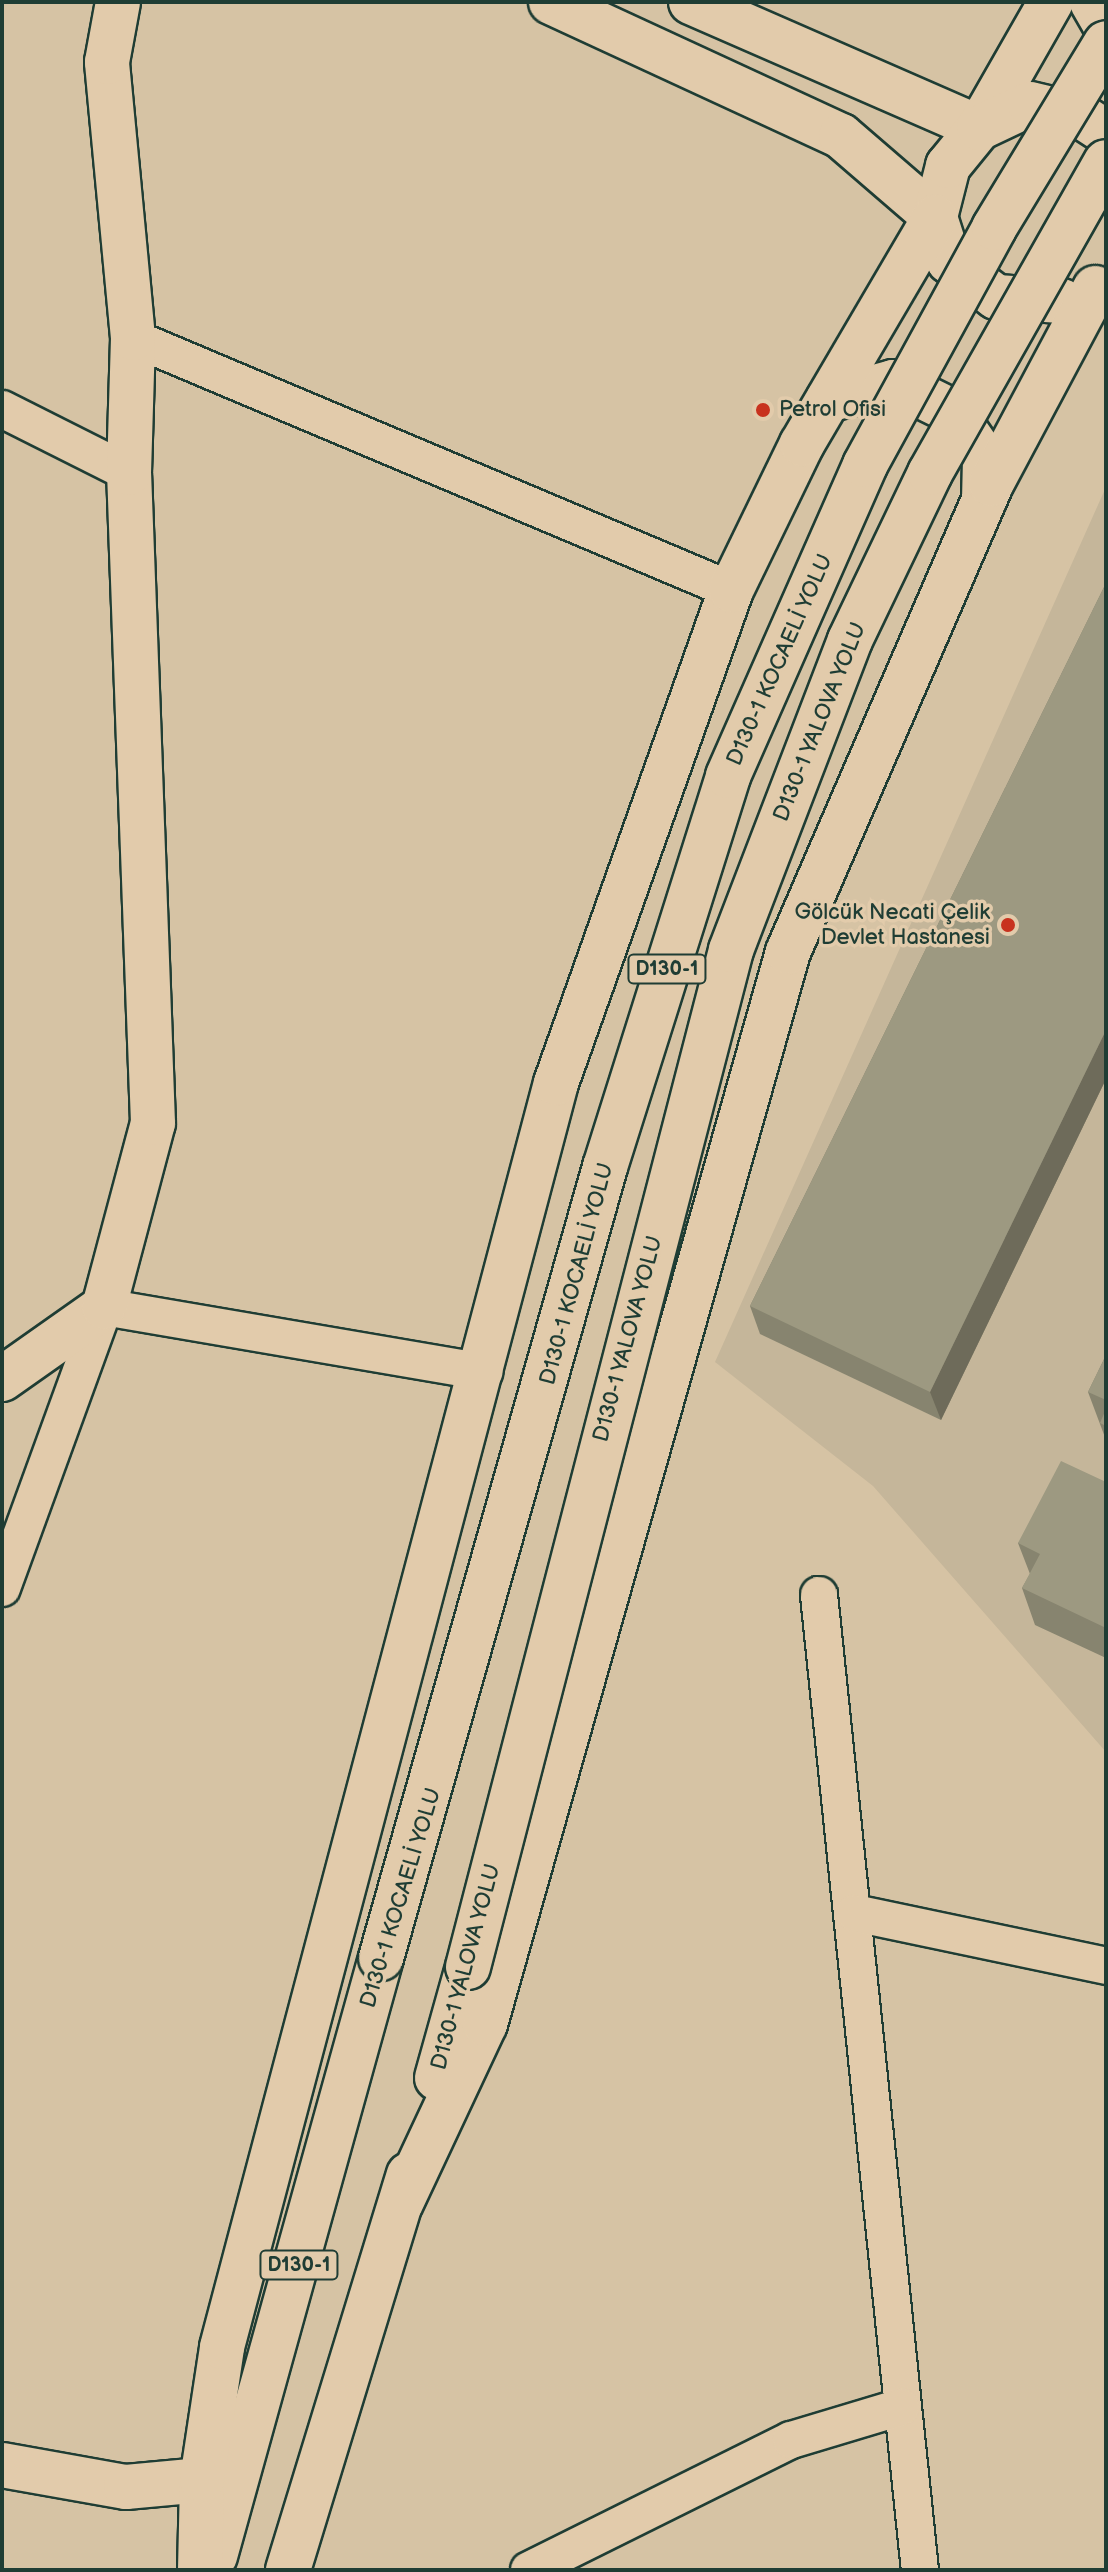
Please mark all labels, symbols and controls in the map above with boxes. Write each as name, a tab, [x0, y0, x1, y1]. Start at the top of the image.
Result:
place label: Petrol Ofisi	[779, 397, 886, 423]
marker: Petrol Ofisi	[754, 401, 772, 419]
street label: D130-1 KOCAELİ YOLU	[721, 550, 839, 770]
street label: D130-1 YALOVA YOLU	[768, 617, 872, 827]
place label: Gölcük Necati Çelik Devlet Hastanesi	[794, 899, 990, 950]
marker: Gölcük Necati Çelik Devlet Hastanesi	[997, 914, 1019, 936]
road number: D130-1	[627, 953, 707, 985]
street label: D130-1 KOCAELİ YOLU	[534, 1160, 620, 1388]
street label: D130-1 YALOVA YOLU	[587, 1232, 669, 1446]
street label: D130-1 KOCAELİ YOLU	[355, 1784, 447, 2012]
street label: D130-1 YALOVA YOLU	[425, 1860, 507, 2074]
road number: D130-1	[259, 2249, 339, 2281]

